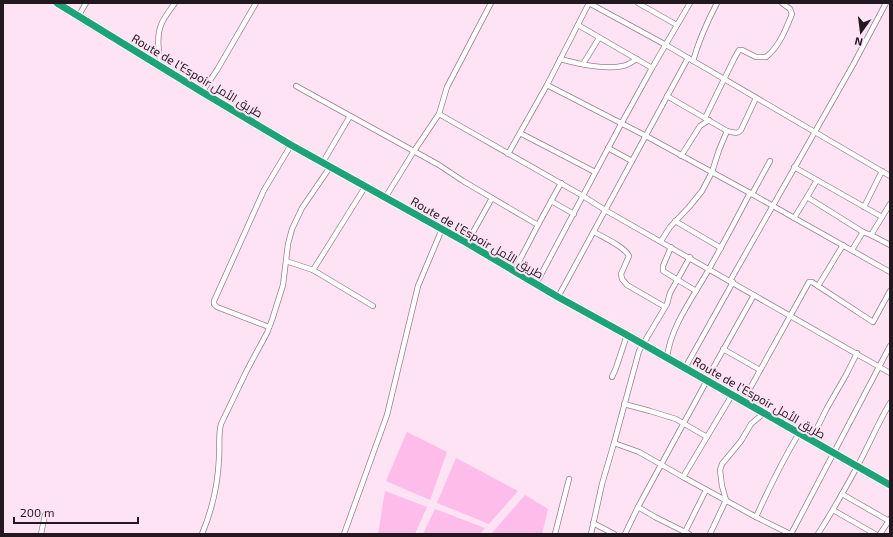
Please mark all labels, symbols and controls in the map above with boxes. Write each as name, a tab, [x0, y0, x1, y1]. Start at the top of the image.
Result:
north arrow	[841, 12, 881, 52]
street label: Route de l’Espoir طريق الأمل	[129, 30, 266, 121]
text: N	[853, 35, 864, 49]
street label: Route de l’Espoir طريق الأمل	[408, 193, 546, 282]
street label: Route de l’Espoir طريق الأمل	[690, 353, 828, 442]
scale bar	[14, 499, 138, 525]
text: 200 m	[20, 505, 54, 519]

